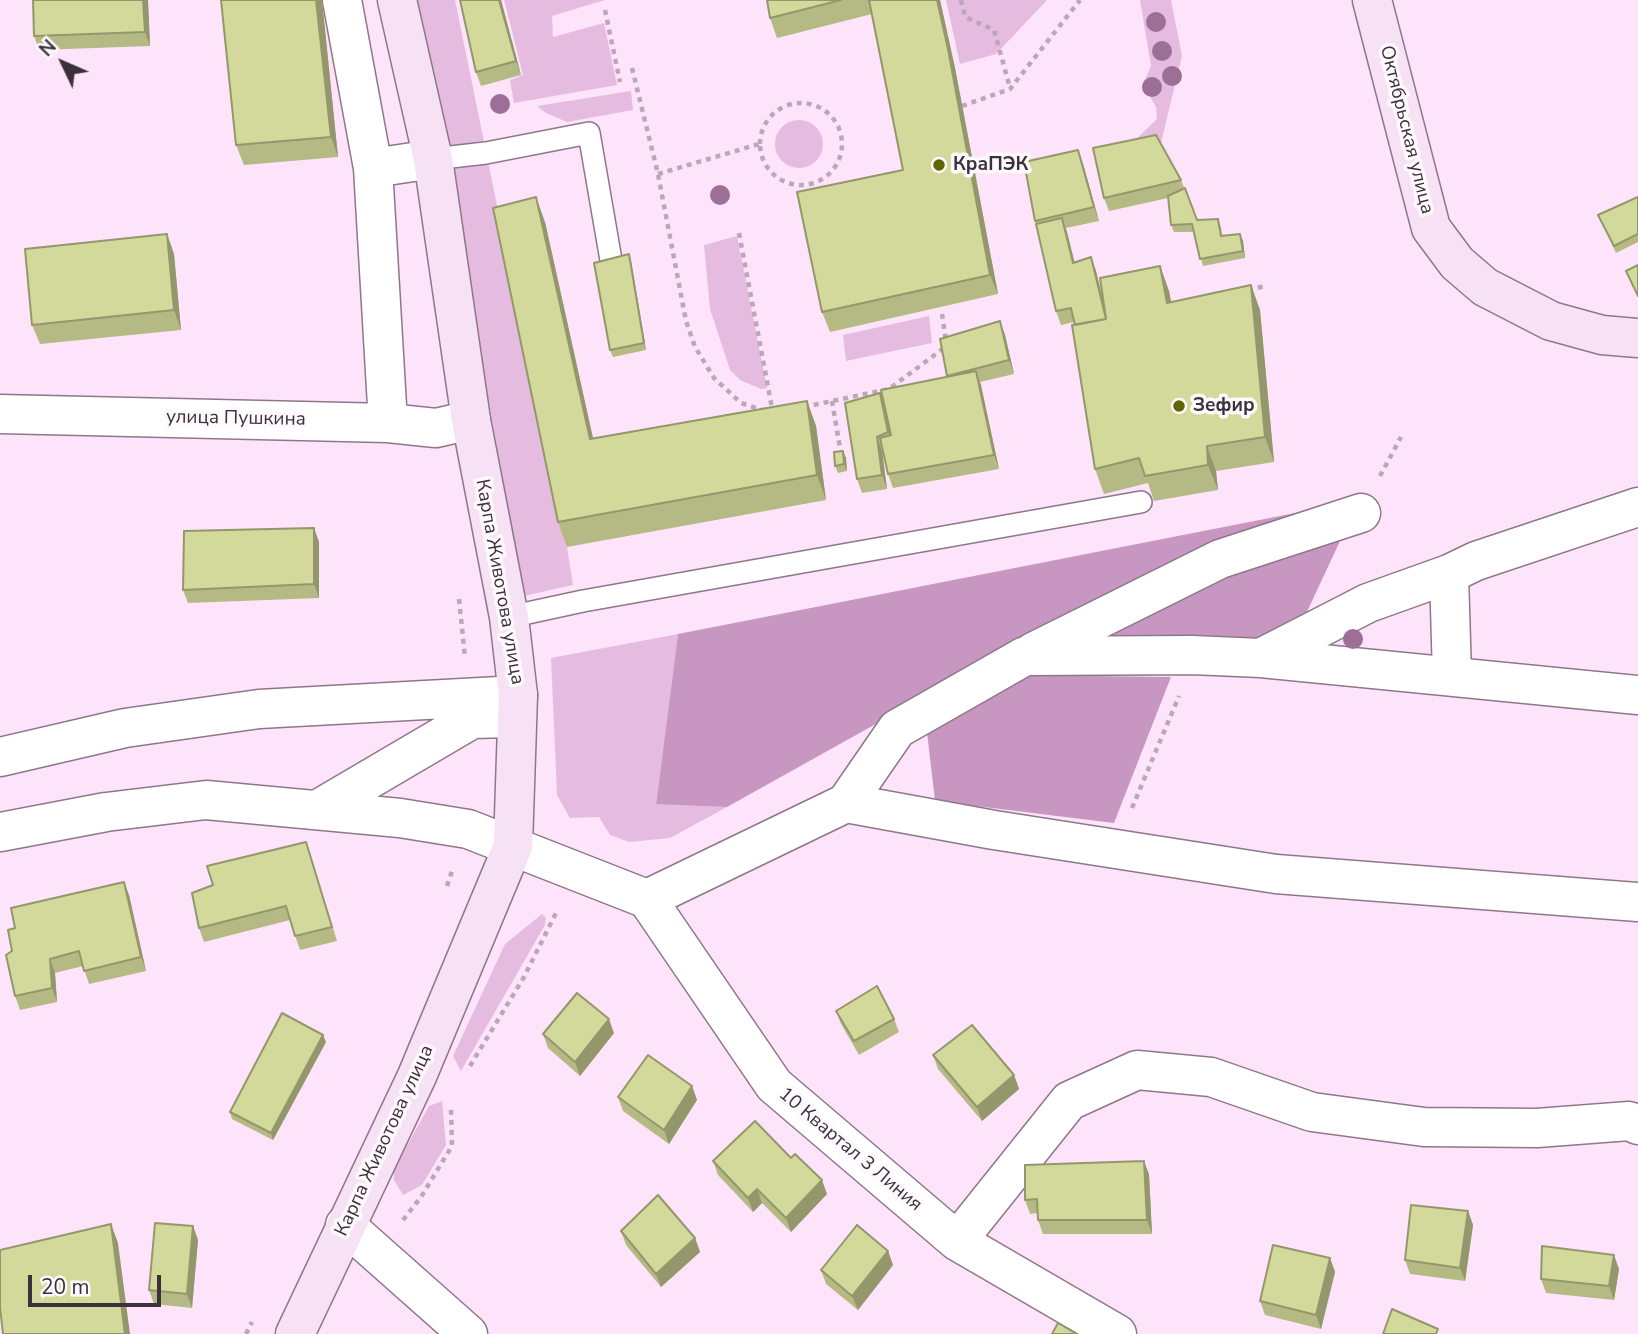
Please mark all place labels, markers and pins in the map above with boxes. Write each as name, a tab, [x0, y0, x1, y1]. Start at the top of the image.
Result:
place label: КраПЭК	[953, 154, 1028, 176]
marker: КраПЭК	[931, 157, 947, 173]
place label: Зефир	[1193, 395, 1255, 417]
marker: Зефир	[1171, 398, 1187, 414]

